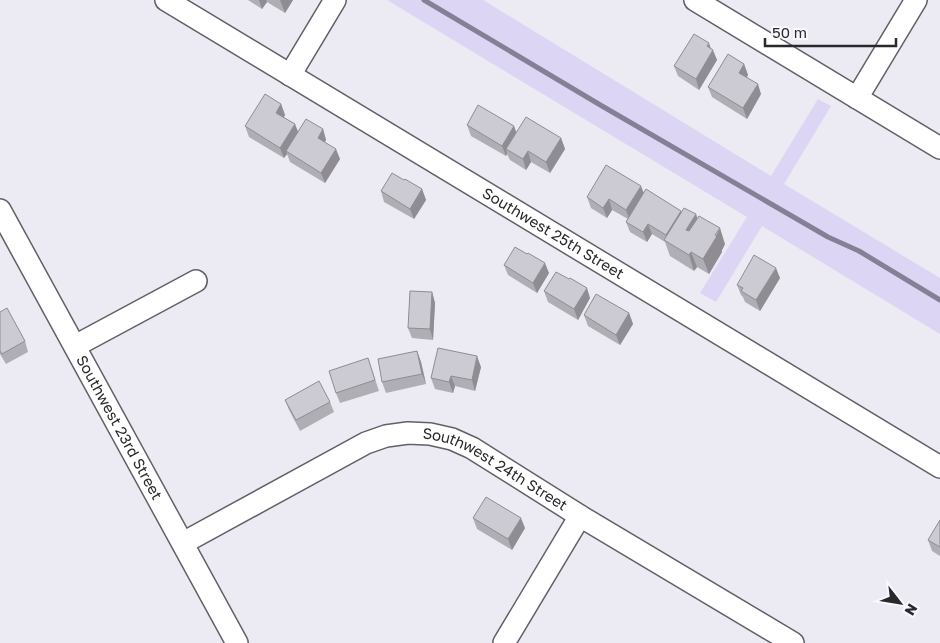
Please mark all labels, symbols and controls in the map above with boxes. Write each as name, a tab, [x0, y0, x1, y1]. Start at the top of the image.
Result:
scale bar	[765, 15, 896, 47]
text: 50 m	[772, 23, 807, 41]
street label: Southwest 25th Street	[479, 183, 628, 282]
street label: Southwest 23rd Street	[73, 352, 167, 502]
street label: Southwest 24th Street	[422, 424, 571, 514]
north arrow	[875, 578, 925, 628]
text: N	[902, 601, 922, 619]

